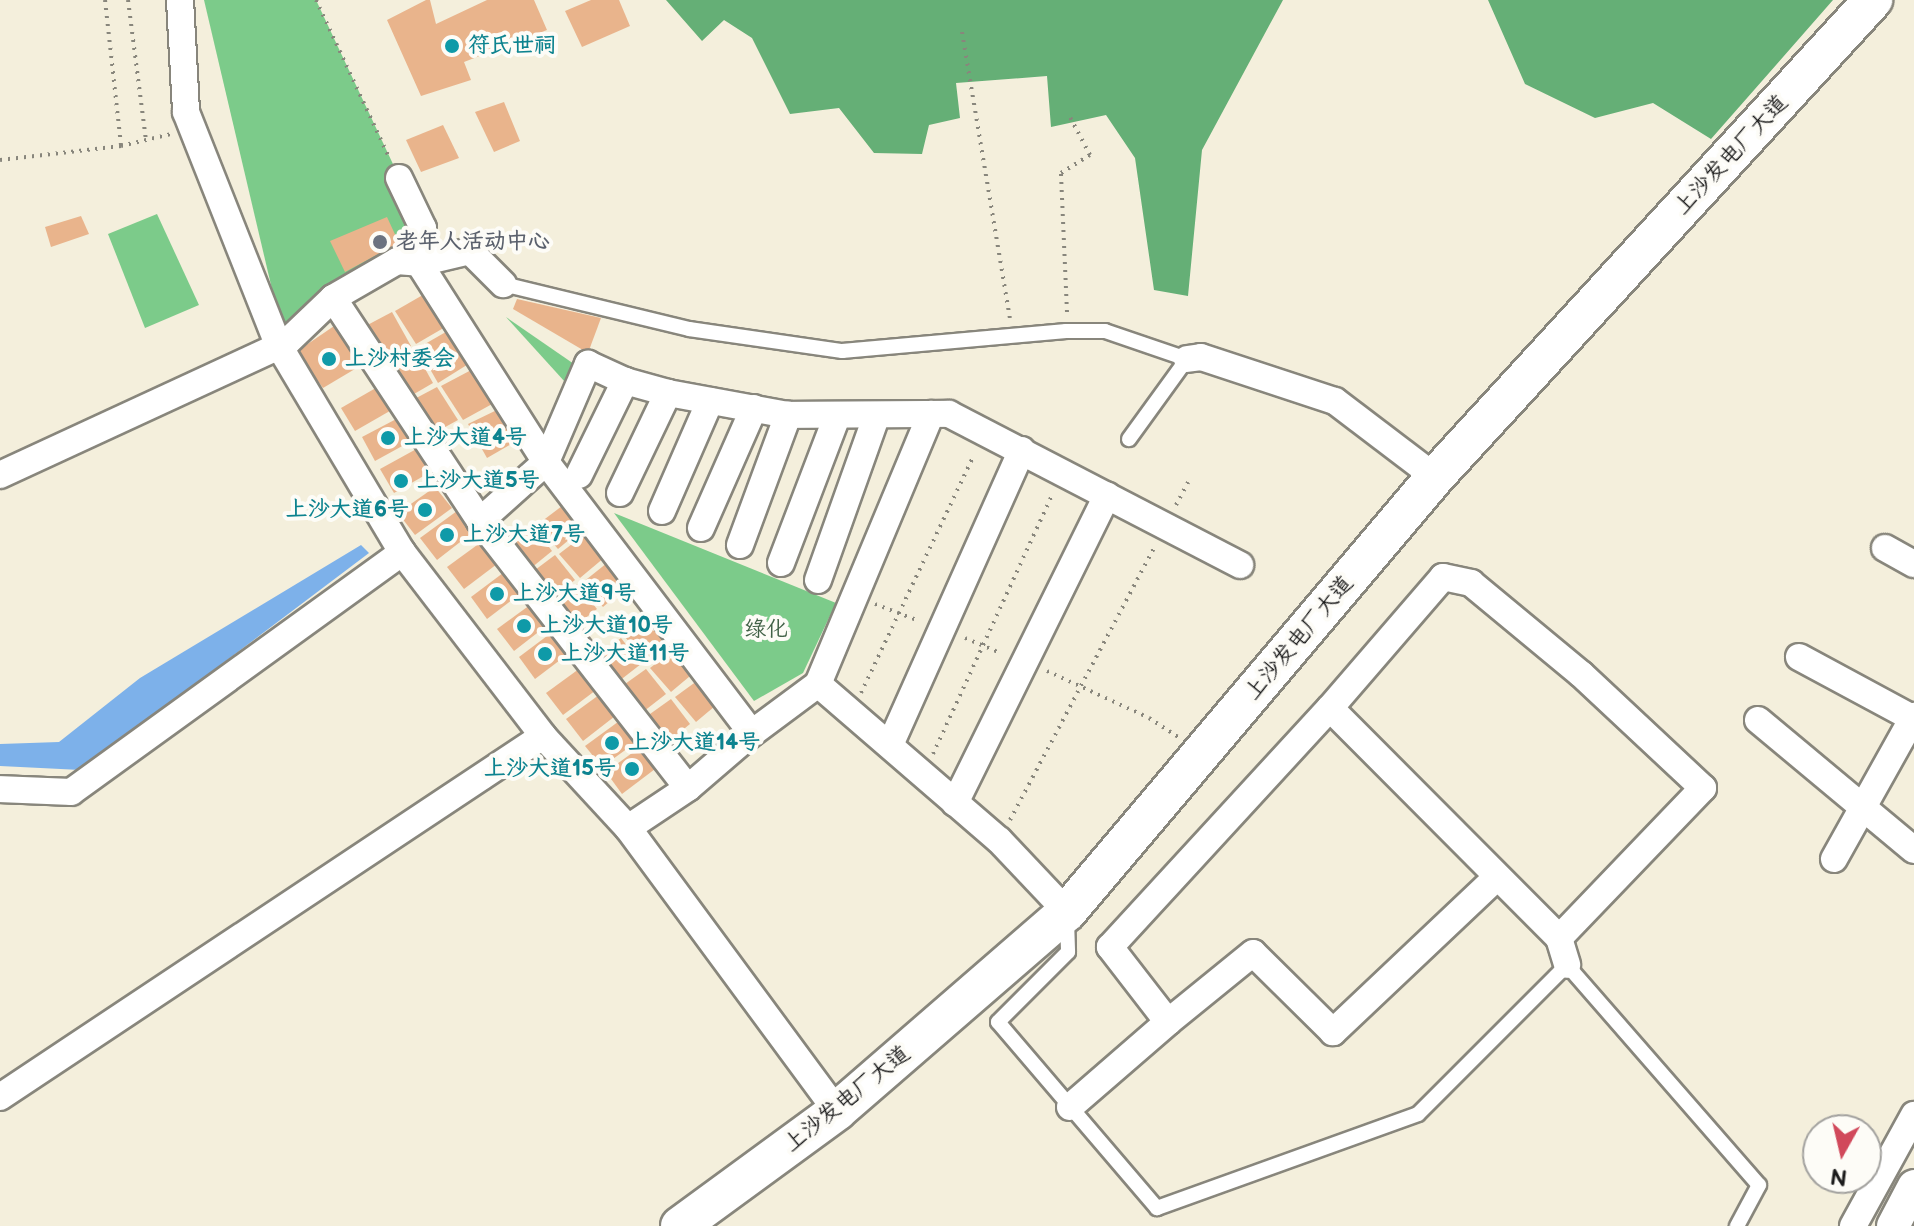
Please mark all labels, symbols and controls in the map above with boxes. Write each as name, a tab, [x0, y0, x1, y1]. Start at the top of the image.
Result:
place label: 符氏世祠	[468, 33, 556, 59]
marker: 符氏世祠	[443, 37, 461, 55]
street label: 上沙发电厂大道	[1669, 90, 1793, 220]
place label: 老年人活动中心	[396, 229, 550, 255]
marker: 老年人活动中心	[371, 233, 389, 251]
place label: 上沙村委会	[345, 346, 455, 372]
marker: 上沙村委会	[320, 350, 338, 368]
place label: 上沙大道4号	[404, 425, 527, 451]
marker: 上沙大道4号	[379, 429, 397, 447]
place label: 上沙大道5号	[417, 468, 540, 494]
marker: 上沙大道5号	[392, 472, 410, 490]
place label: 上沙大道6号	[286, 497, 409, 523]
marker: 上沙大道6号	[416, 501, 434, 519]
place label: 上沙大道7号	[463, 522, 585, 548]
marker: 上沙大道7号	[438, 526, 456, 544]
street label: 上沙发电厂大道	[1239, 571, 1359, 705]
place label: 上沙大道9号	[513, 581, 636, 607]
marker: 上沙大道9号	[488, 585, 506, 603]
place label: 上沙大道10号	[540, 613, 673, 639]
marker: 上沙大道10号	[515, 617, 533, 635]
park label: 绿化	[744, 617, 788, 643]
place label: 上沙大道11号	[561, 641, 690, 667]
marker: 上沙大道11号	[536, 645, 554, 663]
place label: 上沙大道14号	[628, 730, 760, 756]
marker: 上沙大道14号	[603, 734, 621, 752]
place label: 上沙大道15号	[484, 756, 616, 782]
marker: 上沙大道15号	[623, 760, 641, 778]
street label: 上沙发电厂大道	[779, 1040, 915, 1158]
north arrow	[1802, 1114, 1882, 1194]
text: N	[1829, 1162, 1849, 1191]

